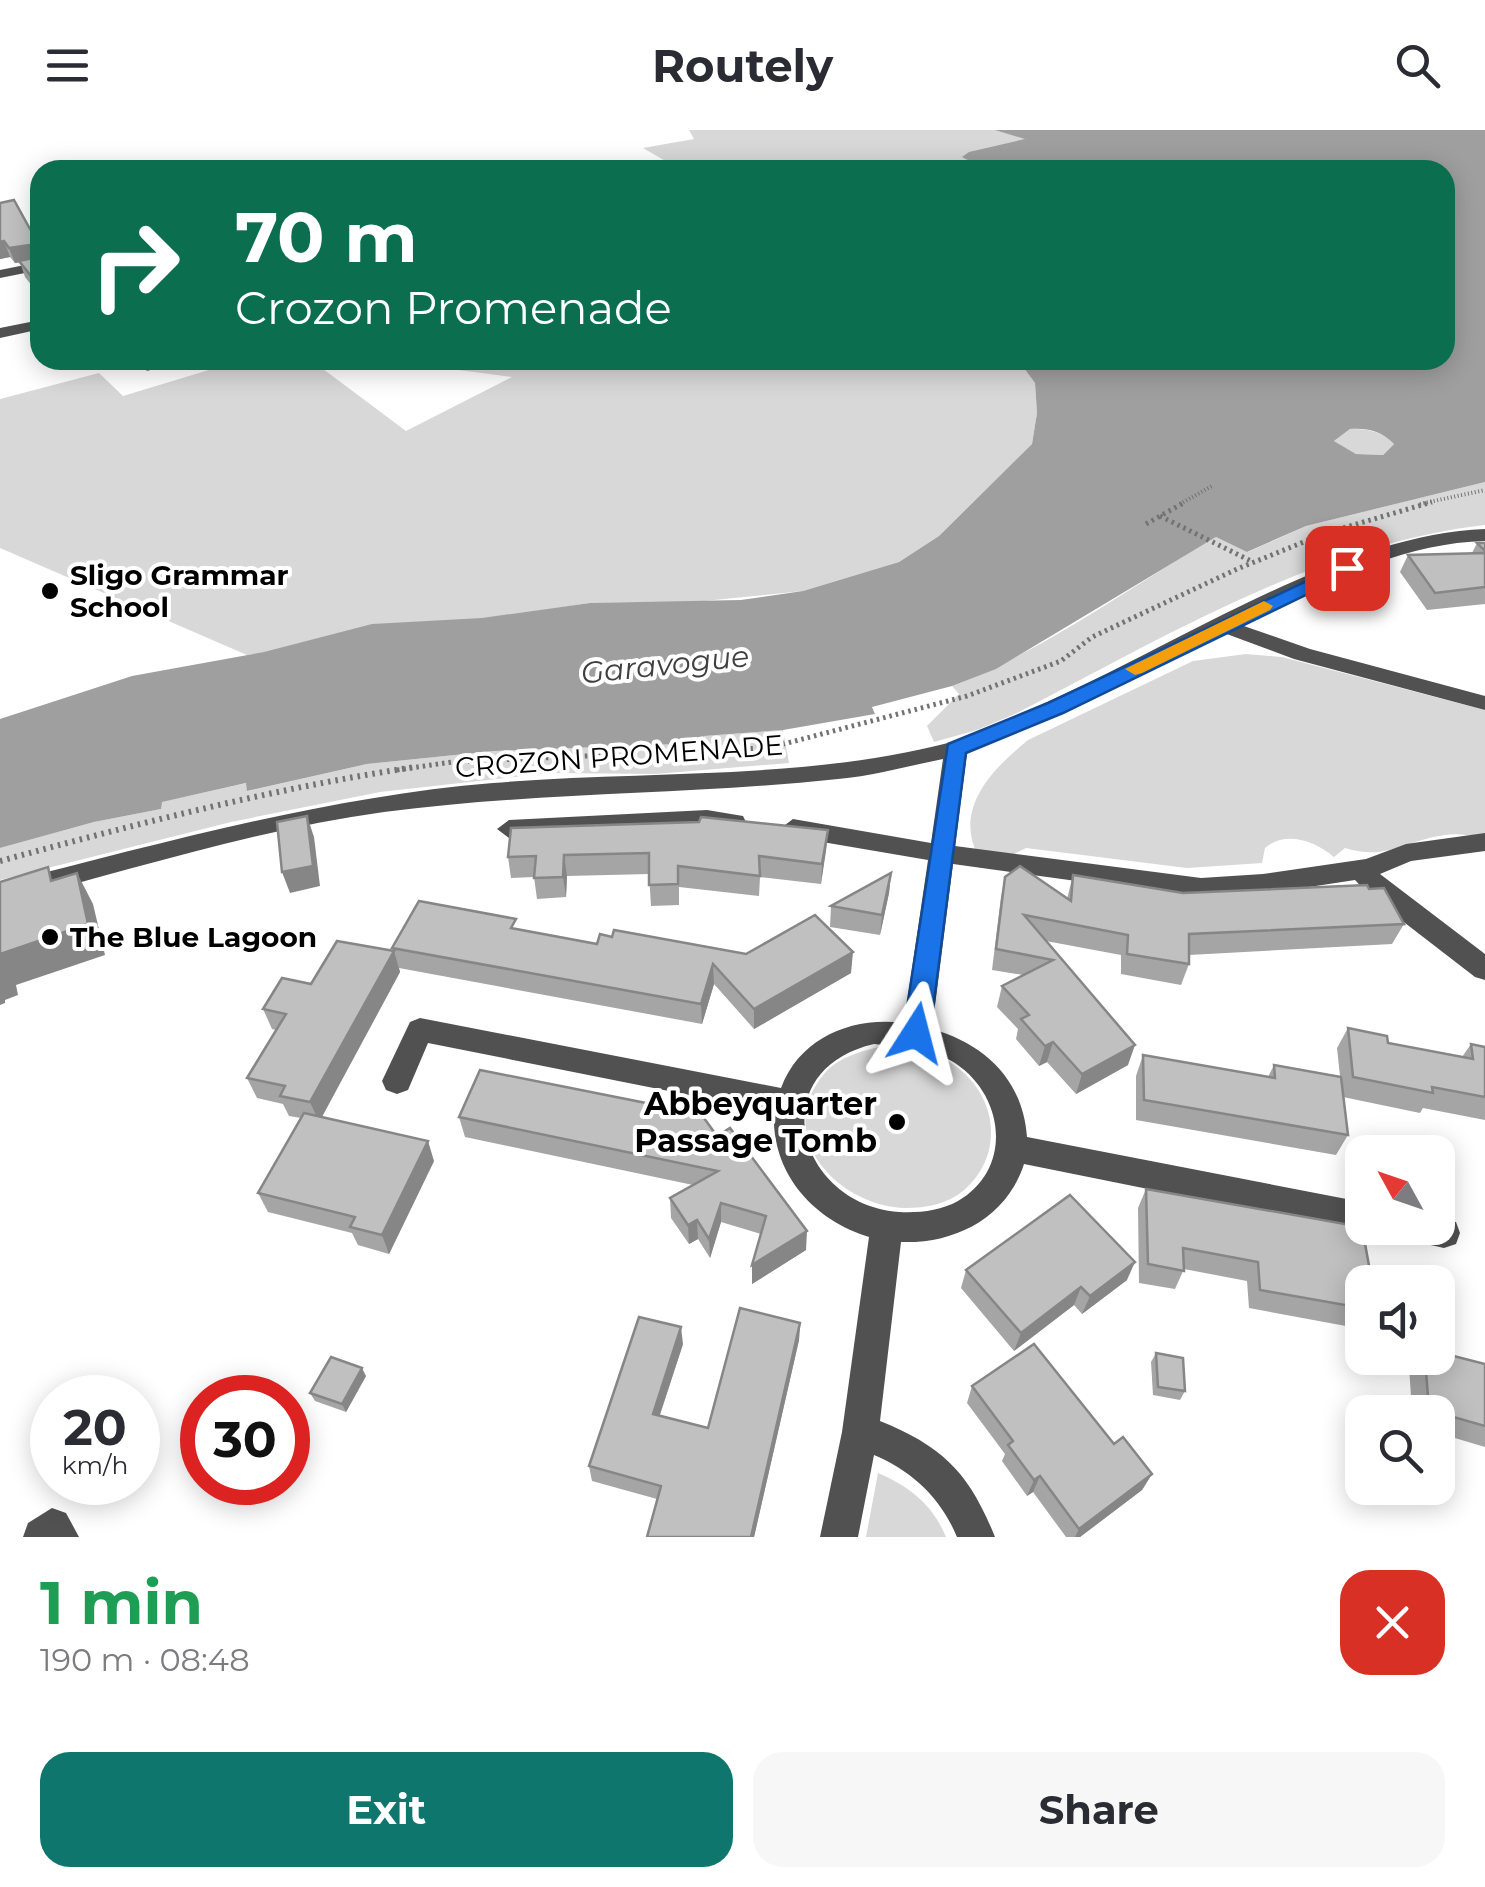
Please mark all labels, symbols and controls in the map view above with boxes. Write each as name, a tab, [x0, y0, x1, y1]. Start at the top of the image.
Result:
icon: menu	[40, 38, 95, 93]
text: Routely	[652, 38, 833, 93]
icon: search	[1390, 38, 1445, 93]
text: 70 m	[235, 194, 418, 280]
icon: right	[70, 200, 200, 330]
text: Crozon Promenade	[235, 280, 672, 335]
pin	[1305, 526, 1390, 611]
icon: arrive	[1320, 541, 1375, 596]
place label: Sligo Grammar School	[70, 558, 289, 624]
marker: Sligo Grammar School	[39, 580, 61, 602]
water label: Garavogue	[579, 637, 751, 692]
street label: CROZON PROMENADE	[454, 728, 784, 784]
place label: The Blue Lagoon	[70, 920, 317, 954]
marker: The Blue Lagoon	[39, 926, 61, 948]
position arrow	[864, 981, 968, 1085]
place label: Abbeyquarter Passage Tomb	[634, 1084, 877, 1160]
marker: Abbeyquarter Passage Tomb	[886, 1111, 908, 1133]
north arrow	[1345, 1135, 1455, 1245]
map controls	[1345, 1135, 1455, 1505]
button: sound	[1345, 1265, 1455, 1375]
speed limit sign: 30	[180, 1375, 310, 1505]
button: search	[1345, 1395, 1455, 1505]
text: 20	[63, 1397, 127, 1458]
text: km/h	[62, 1450, 128, 1480]
text: 1 min	[40, 1566, 203, 1639]
button: close	[1340, 1570, 1445, 1675]
text: 190 m · 08:48	[40, 1640, 250, 1679]
button: Exit	[40, 1752, 733, 1867]
button: Share	[753, 1752, 1445, 1867]

